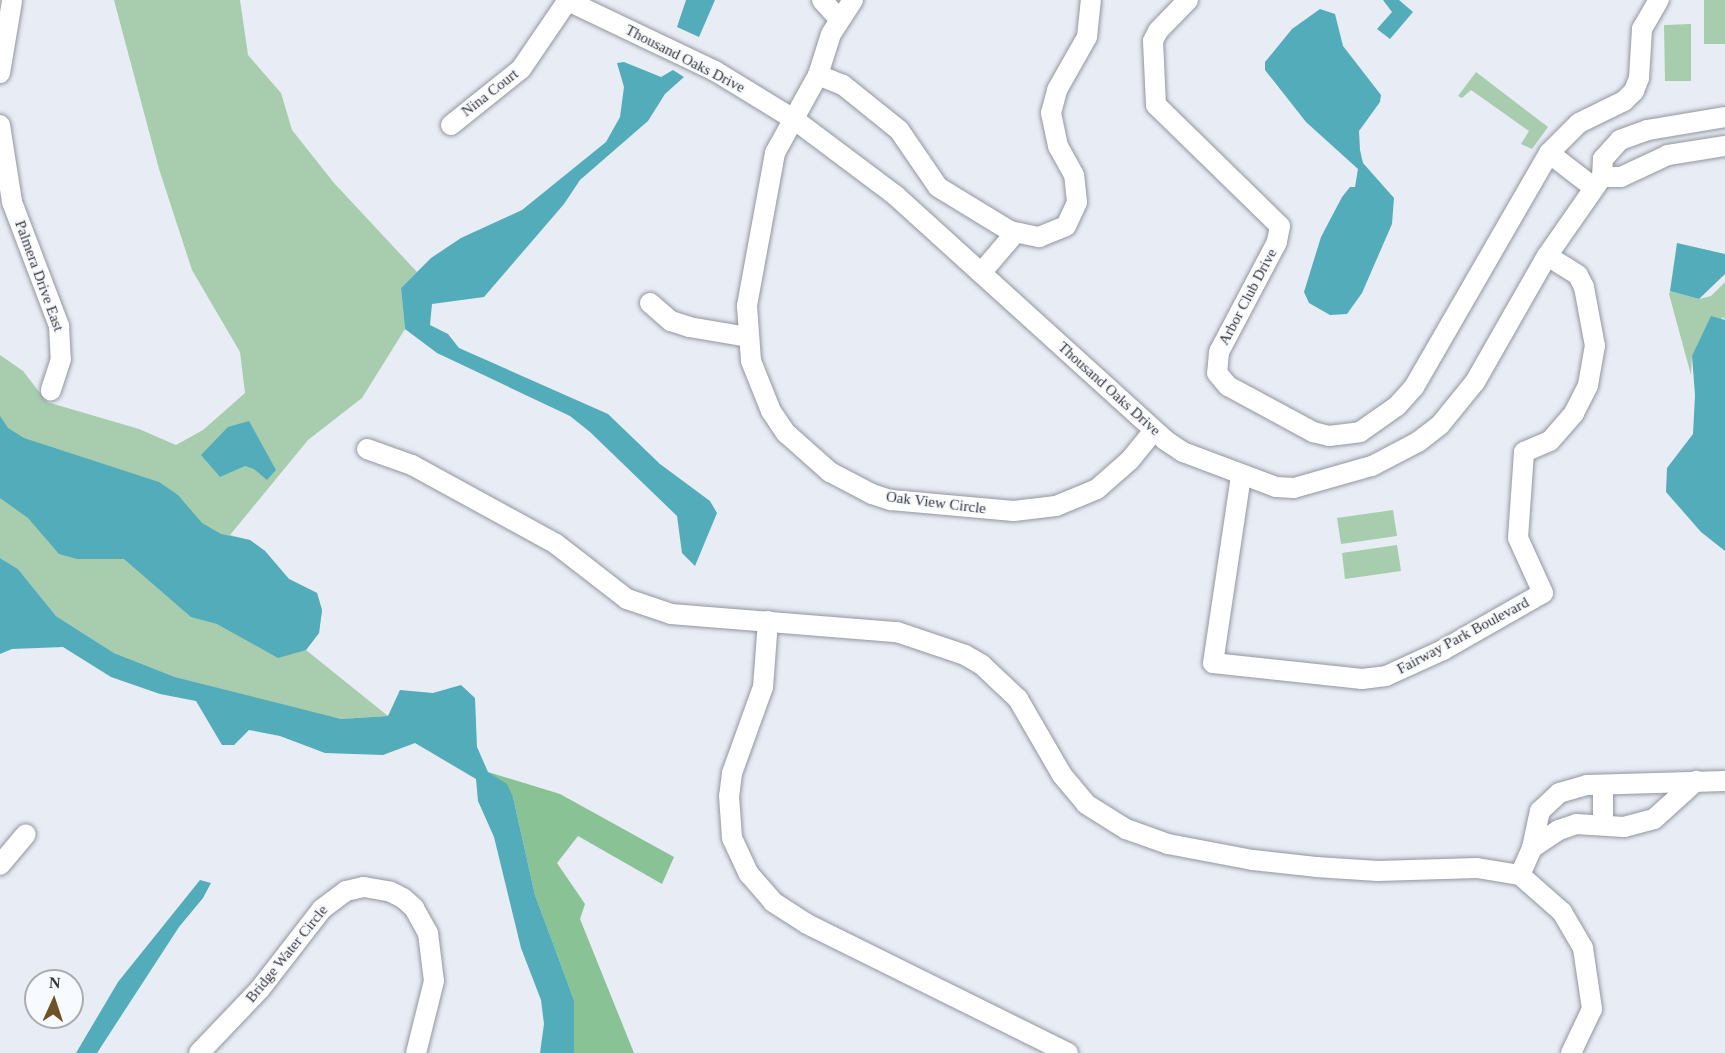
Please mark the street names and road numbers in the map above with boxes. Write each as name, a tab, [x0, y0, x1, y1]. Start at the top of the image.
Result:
street label: Thousand Oaks Drive	[622, 21, 748, 97]
street label: Nina Court	[458, 65, 522, 121]
street label: Palmera Drive East	[11, 218, 67, 334]
street label: Arbor Club Drive	[1215, 246, 1281, 348]
street label: Thousand Oaks Drive	[1054, 338, 1164, 440]
street label: Oak View Circle	[885, 488, 987, 518]
street label: Fairway Park Boulevard	[1394, 594, 1532, 678]
street label: Bridge Water Circle	[242, 902, 332, 1006]

